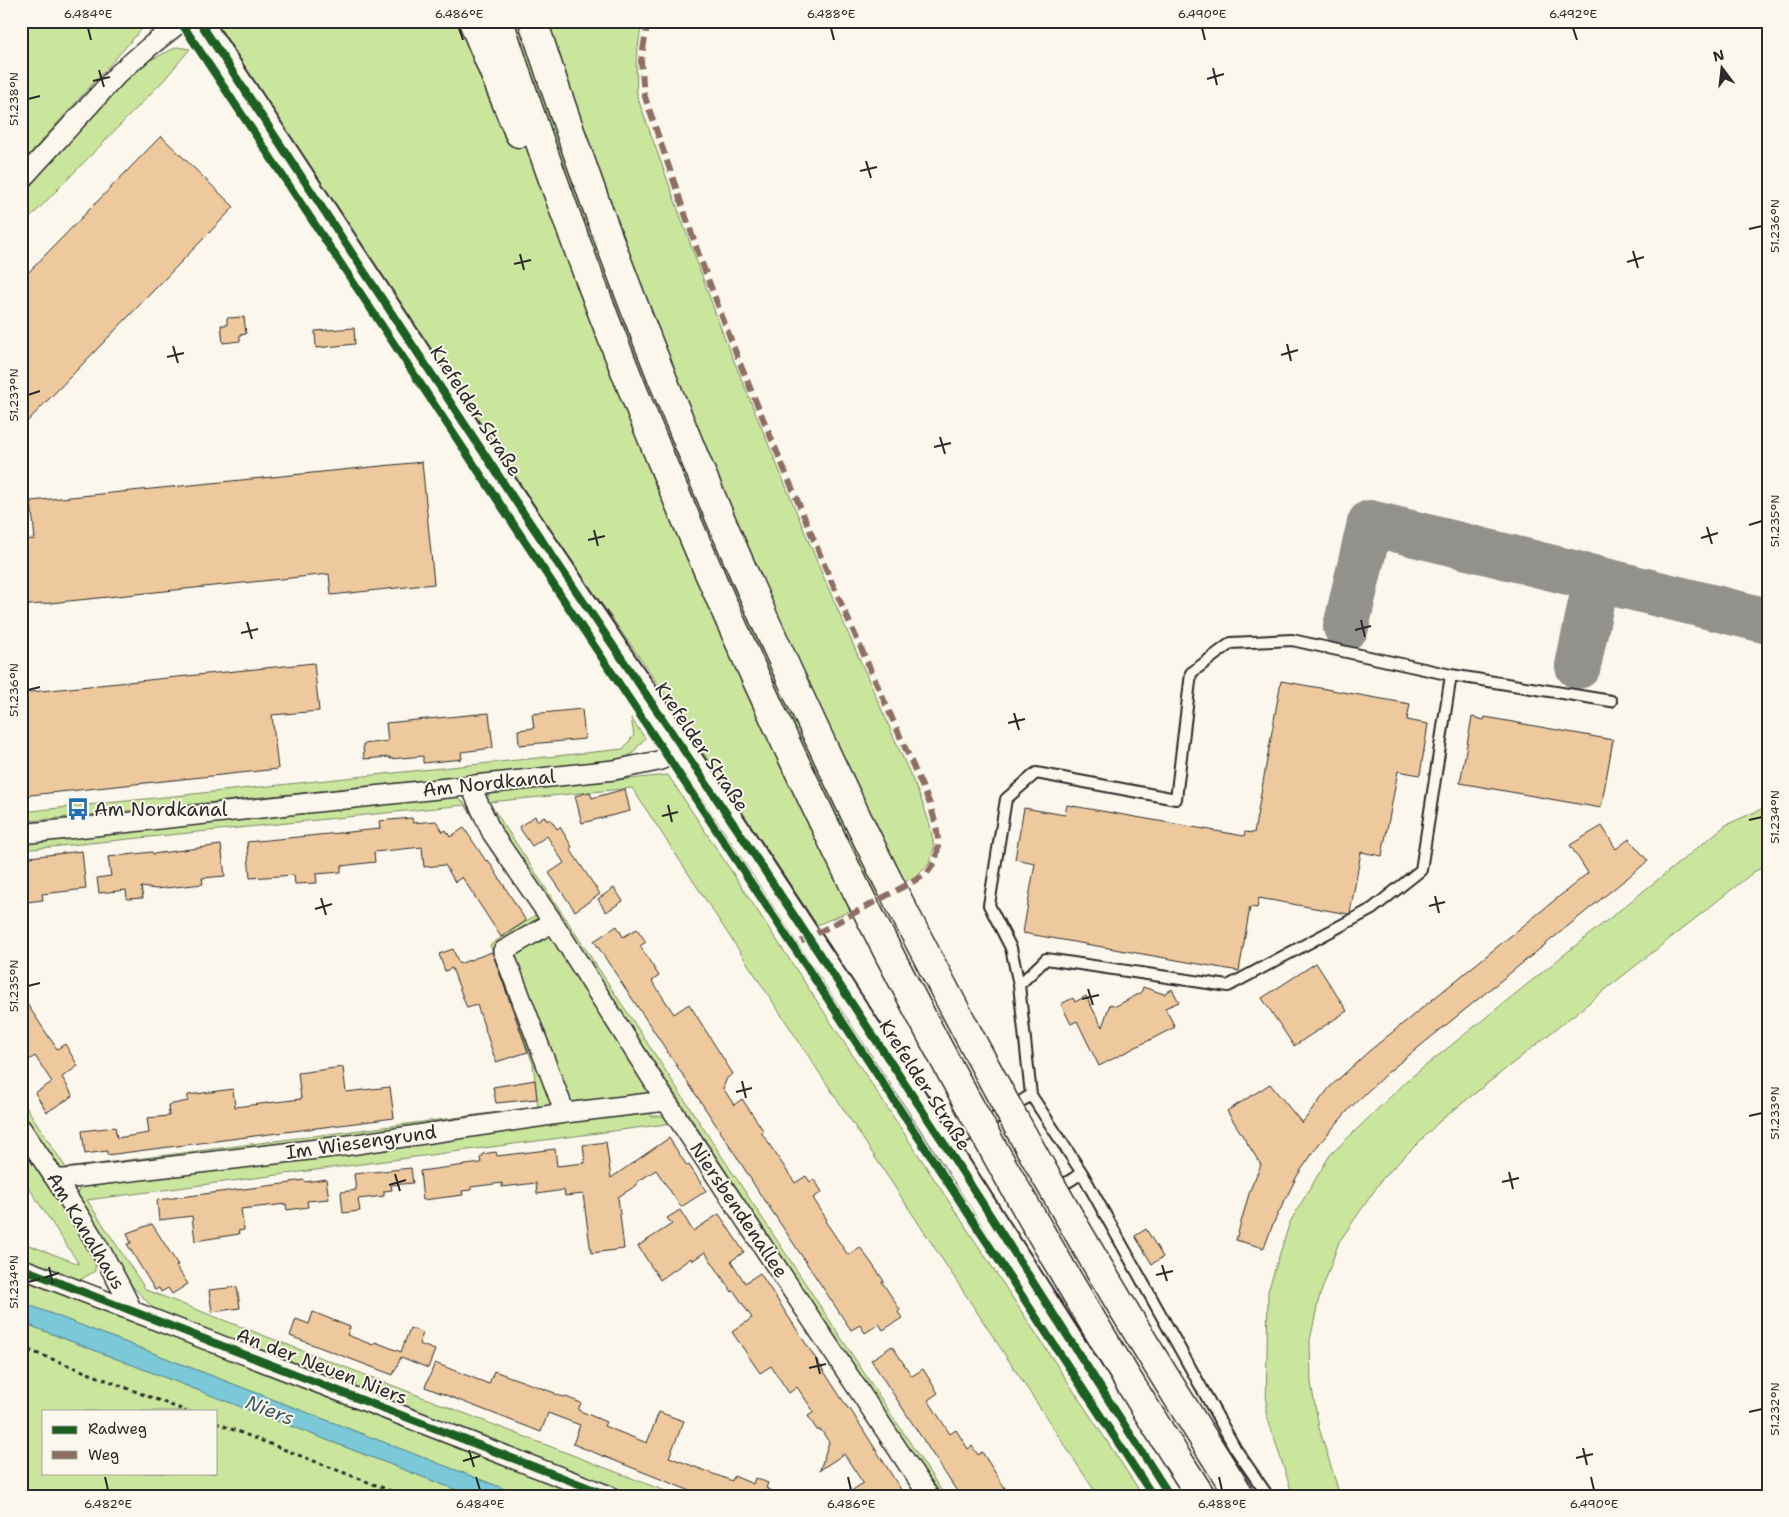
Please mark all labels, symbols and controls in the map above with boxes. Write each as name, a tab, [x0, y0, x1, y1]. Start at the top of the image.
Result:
text: 6.484°E	[64, 6, 112, 22]
text: 6.486°E	[435, 6, 483, 22]
text: 6.488°E	[807, 6, 855, 22]
text: 6.490°E	[1178, 6, 1226, 22]
text: 6.492°E	[1549, 6, 1597, 22]
north arrow	[1696, 42, 1746, 92]
text: N	[1711, 45, 1726, 66]
text: 51.238°N	[6, 72, 22, 126]
text: 51.236°N	[1767, 199, 1783, 253]
street label: Krefelder Straße	[424, 341, 528, 481]
text: 51.237°N	[6, 368, 22, 422]
text: 51.235°N	[1767, 495, 1783, 547]
text: 51.236°N	[6, 663, 22, 717]
street label: Krefelder Straße	[649, 677, 755, 817]
street label: Am Nordkanal	[421, 764, 557, 802]
text: 51.234°N	[1767, 790, 1783, 844]
bus stop icon: Am Nordkanal	[65, 796, 91, 822]
place label: Am Nordkanal	[94, 797, 228, 822]
text: 51.235°N	[6, 960, 22, 1012]
street label: Krefelder Straße	[873, 1015, 977, 1155]
text: 51.233°N	[1767, 1086, 1783, 1140]
street label: Im Wiesengrund	[284, 1119, 438, 1165]
street label: Niersbendenallee	[684, 1137, 794, 1283]
street label: Am Kanalhaus	[41, 1168, 131, 1294]
text: 51.234°N	[6, 1255, 22, 1309]
street label: An der Neuen Niers	[233, 1323, 411, 1409]
text: 51.232°N	[1767, 1382, 1783, 1436]
water label: Niers	[242, 1390, 298, 1430]
legend	[42, 1410, 218, 1474]
text: Radweg	[88, 1419, 147, 1439]
text: Weg	[88, 1445, 119, 1465]
text: 6.482°E	[84, 1496, 132, 1512]
text: 6.484°E	[456, 1496, 504, 1512]
text: 6.486°E	[827, 1496, 875, 1512]
text: 6.488°E	[1198, 1496, 1246, 1512]
text: 6.490°E	[1570, 1496, 1618, 1512]

